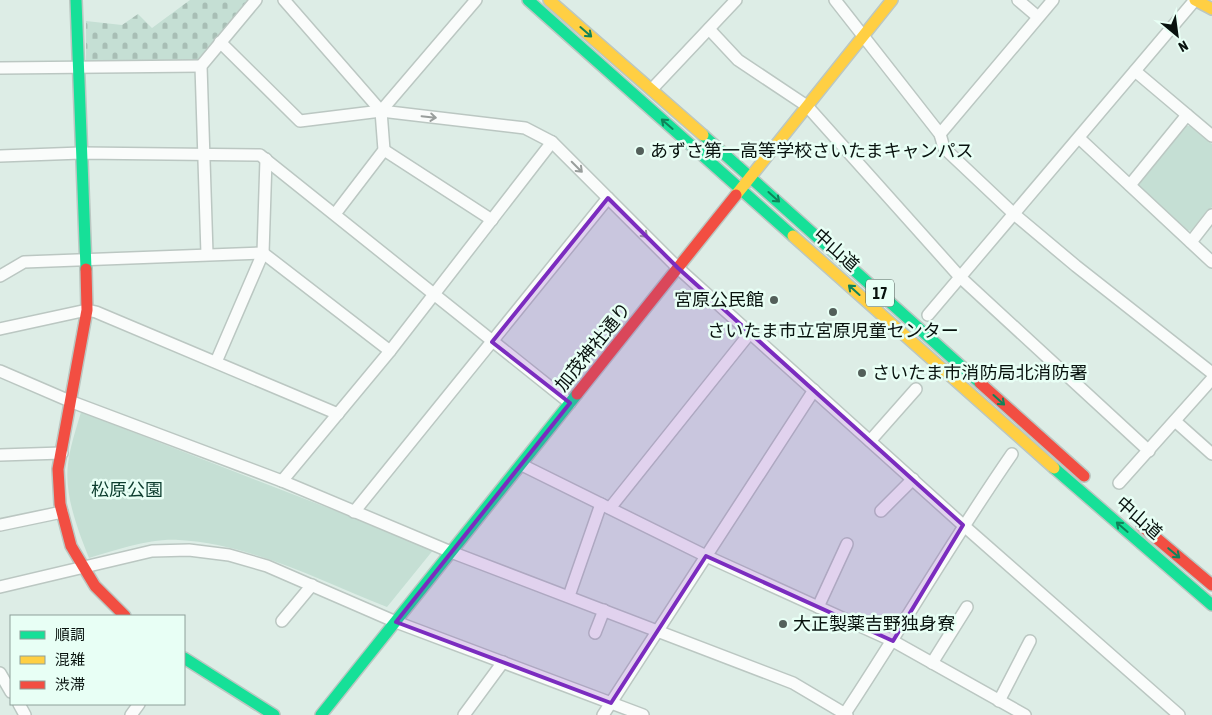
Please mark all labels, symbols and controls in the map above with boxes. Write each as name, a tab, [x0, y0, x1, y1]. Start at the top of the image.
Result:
north arrow	[1152, 10, 1202, 60]
one-way arrow	[580, 26, 593, 38]
text: N	[1176, 37, 1191, 55]
one-way arrow	[421, 112, 437, 122]
one-way arrow	[661, 118, 674, 130]
place label: あずさ第一高等学校さいたまキャンパス	[650, 140, 973, 161]
marker: あずさ第一高等学校さいたまキャンパス	[634, 145, 646, 157]
one-way arrow	[571, 161, 583, 173]
one-way arrow	[767, 191, 780, 203]
street label: 中山道	[809, 224, 863, 275]
one-way arrow	[636, 226, 648, 238]
road number: 17	[866, 280, 894, 306]
one-way arrow	[848, 284, 861, 296]
place label: 宮原公民館	[674, 289, 764, 310]
marker: 宮原公民館	[768, 294, 780, 306]
street label: 加茂神社通り	[550, 298, 635, 395]
marker: さいたま市立宮原児童センター	[827, 306, 839, 318]
place label: さいたま市立宮原児童センター	[707, 320, 959, 341]
place label: さいたま市消防局北消防署	[872, 362, 1087, 383]
marker: さいたま市消防局北消防署	[856, 367, 868, 379]
one-way arrow	[992, 394, 1005, 405]
park label: 松原公園	[91, 479, 163, 500]
street label: 中山道	[1112, 492, 1167, 543]
one-way arrow	[1116, 521, 1129, 533]
one-way arrow	[1167, 547, 1180, 558]
place label: 大正製薬吉野独身寮	[793, 613, 955, 634]
legend	[10, 615, 185, 705]
marker: 大正製薬吉野独身寮	[777, 618, 789, 630]
text: 順調	[55, 626, 85, 643]
text: 混雑	[55, 651, 85, 668]
text: 渋滞	[55, 676, 85, 693]

